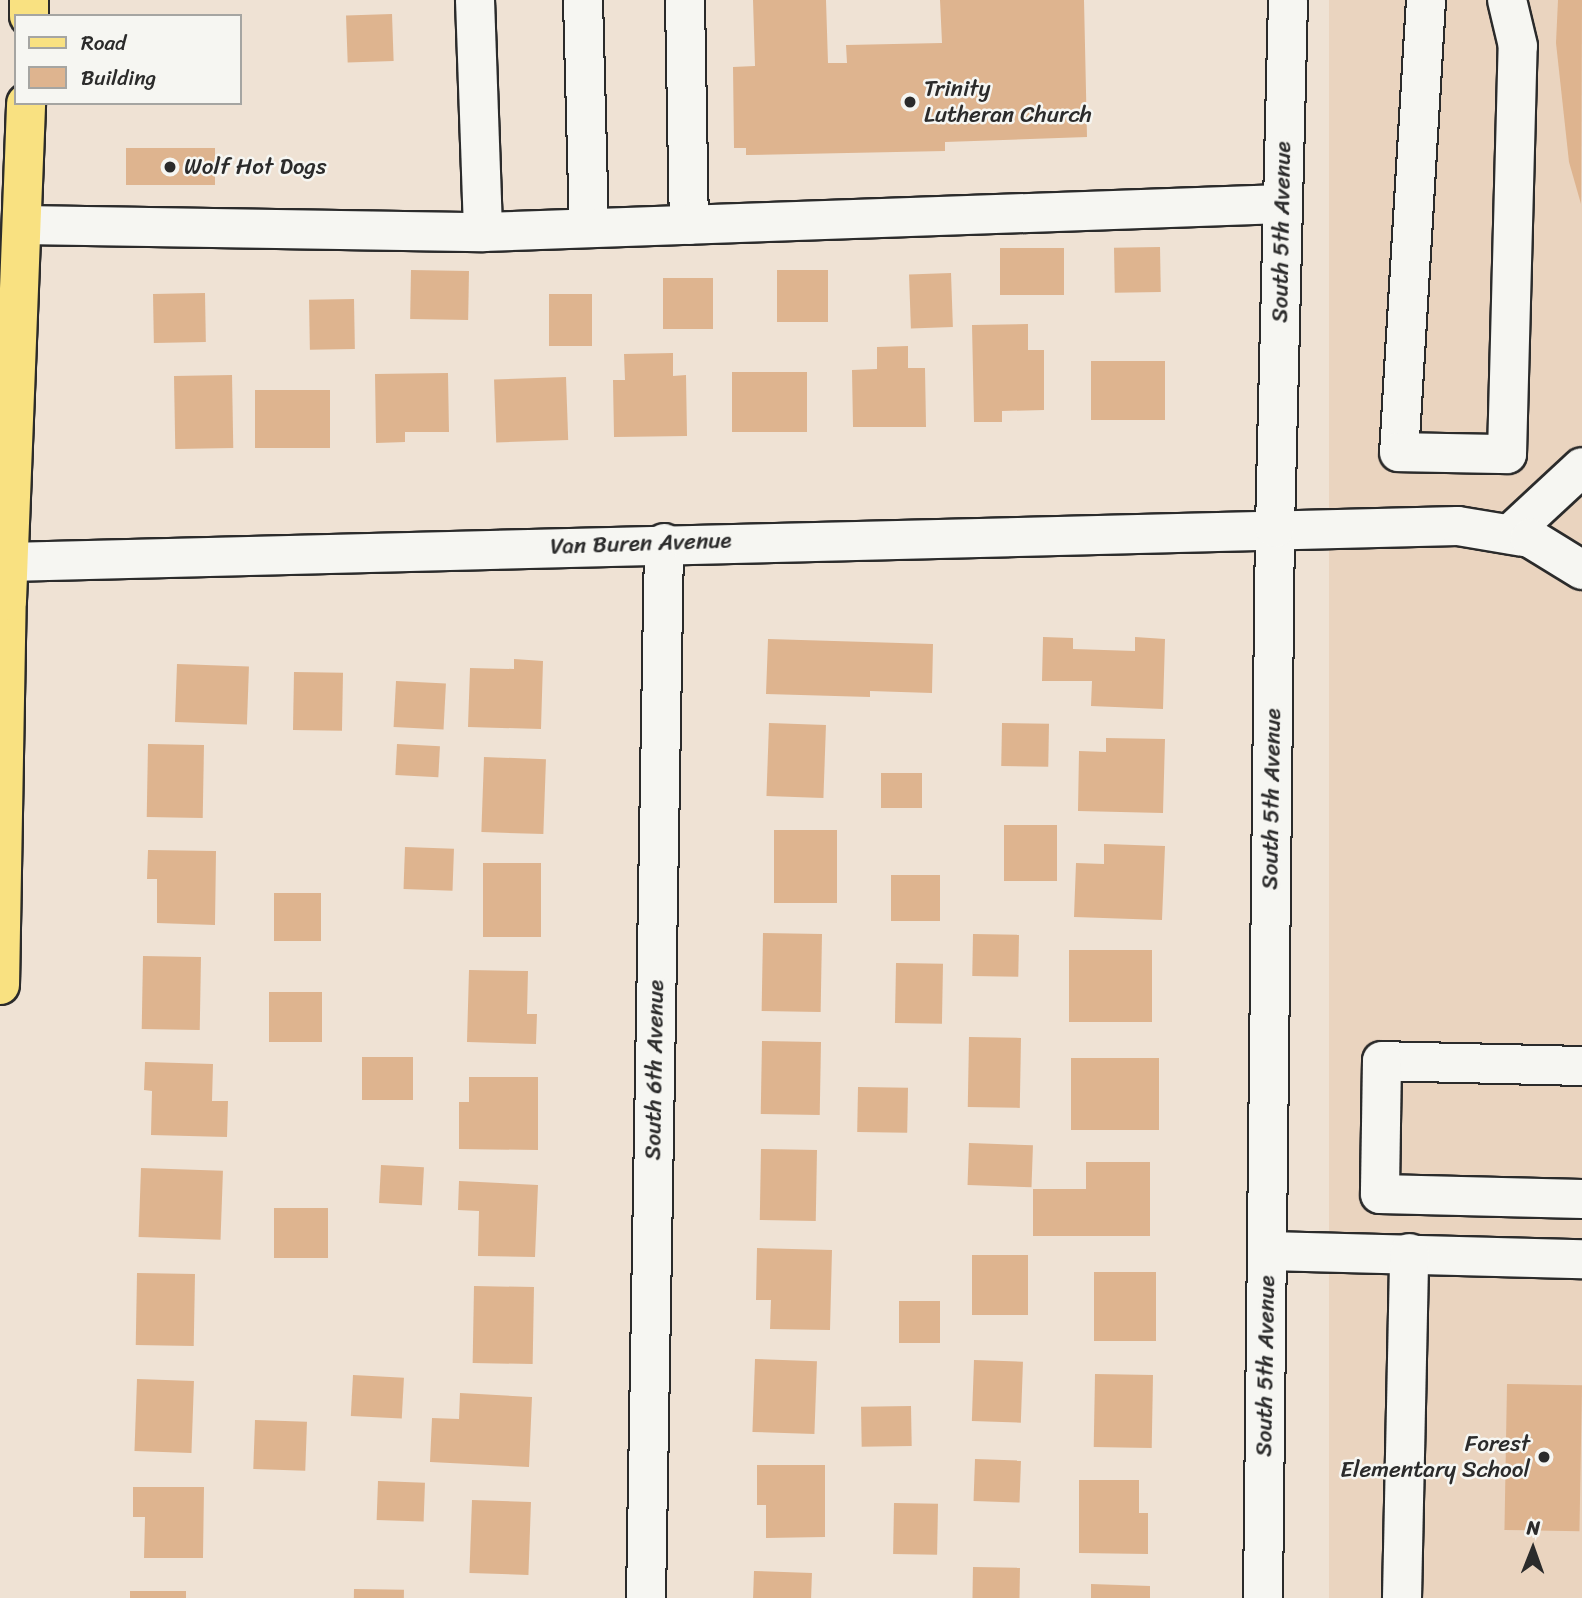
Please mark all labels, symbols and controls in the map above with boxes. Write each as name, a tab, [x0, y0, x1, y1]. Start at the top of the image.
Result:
legend	[14, 14, 242, 105]
text: Road	[81, 24, 126, 62]
text: Building	[81, 59, 156, 97]
place label: Trinity Lutheran Church	[924, 75, 1092, 129]
marker: Trinity Lutheran Church	[902, 94, 918, 110]
street label: South 5th Avenue	[1267, 141, 1297, 323]
place label: Wolf Hot Dogs	[184, 153, 328, 181]
marker: Wolf Hot Dogs	[162, 159, 178, 175]
street label: Van Buren Avenue	[550, 527, 732, 561]
street label: South 5th Avenue	[1257, 708, 1287, 890]
street label: South 6th Avenue	[640, 979, 670, 1161]
street label: South 5th Avenue	[1251, 1275, 1281, 1457]
place label: Forest Elementary School	[1340, 1430, 1530, 1484]
marker: Forest Elementary School	[1536, 1449, 1552, 1465]
text: N	[1526, 1511, 1540, 1544]
north arrow	[1498, 1514, 1568, 1584]

